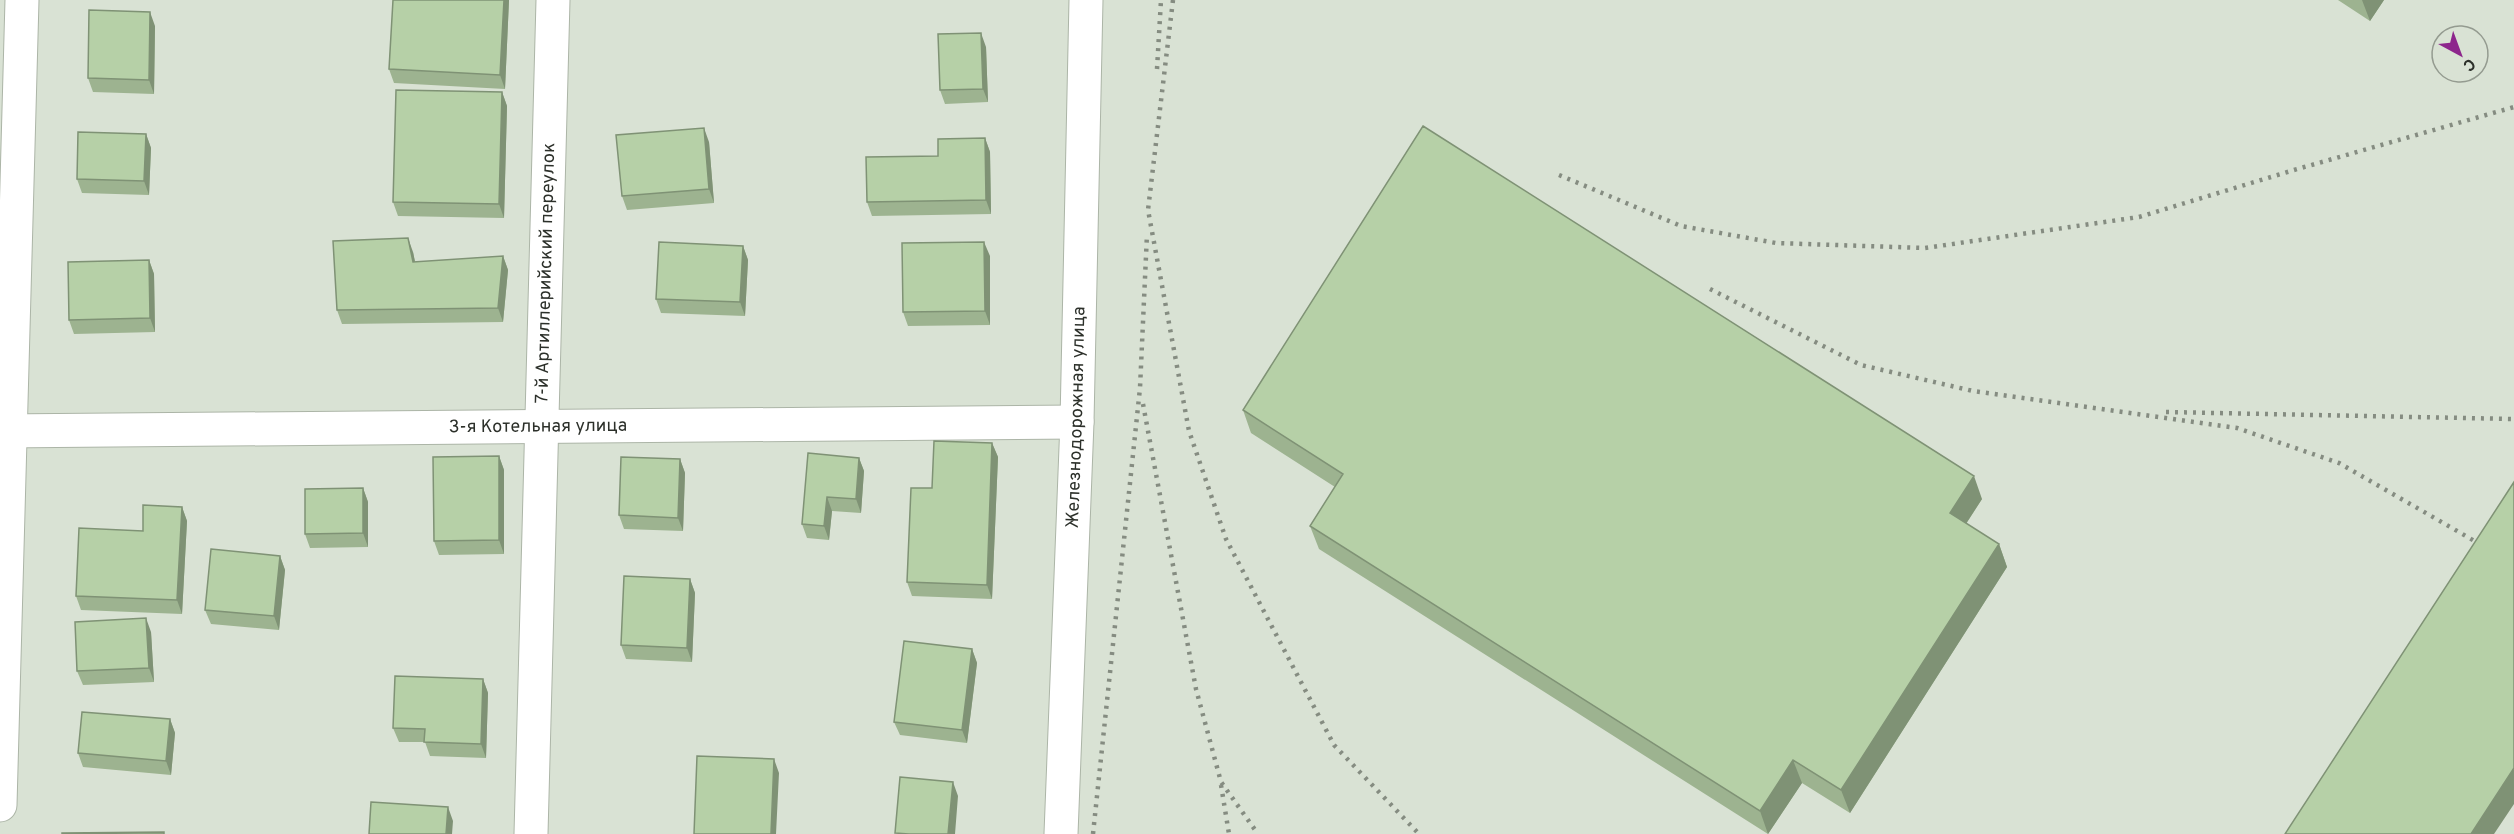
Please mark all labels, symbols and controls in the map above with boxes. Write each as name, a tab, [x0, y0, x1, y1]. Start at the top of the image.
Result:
north arrow	[2430, 24, 2490, 84]
text: С	[2458, 53, 2479, 75]
street label: 7-й Артиллерийский переулок	[531, 142, 561, 404]
street label: Железнодорожная улица	[1061, 306, 1091, 529]
street label: 3-я Котельная улица	[449, 414, 627, 439]

